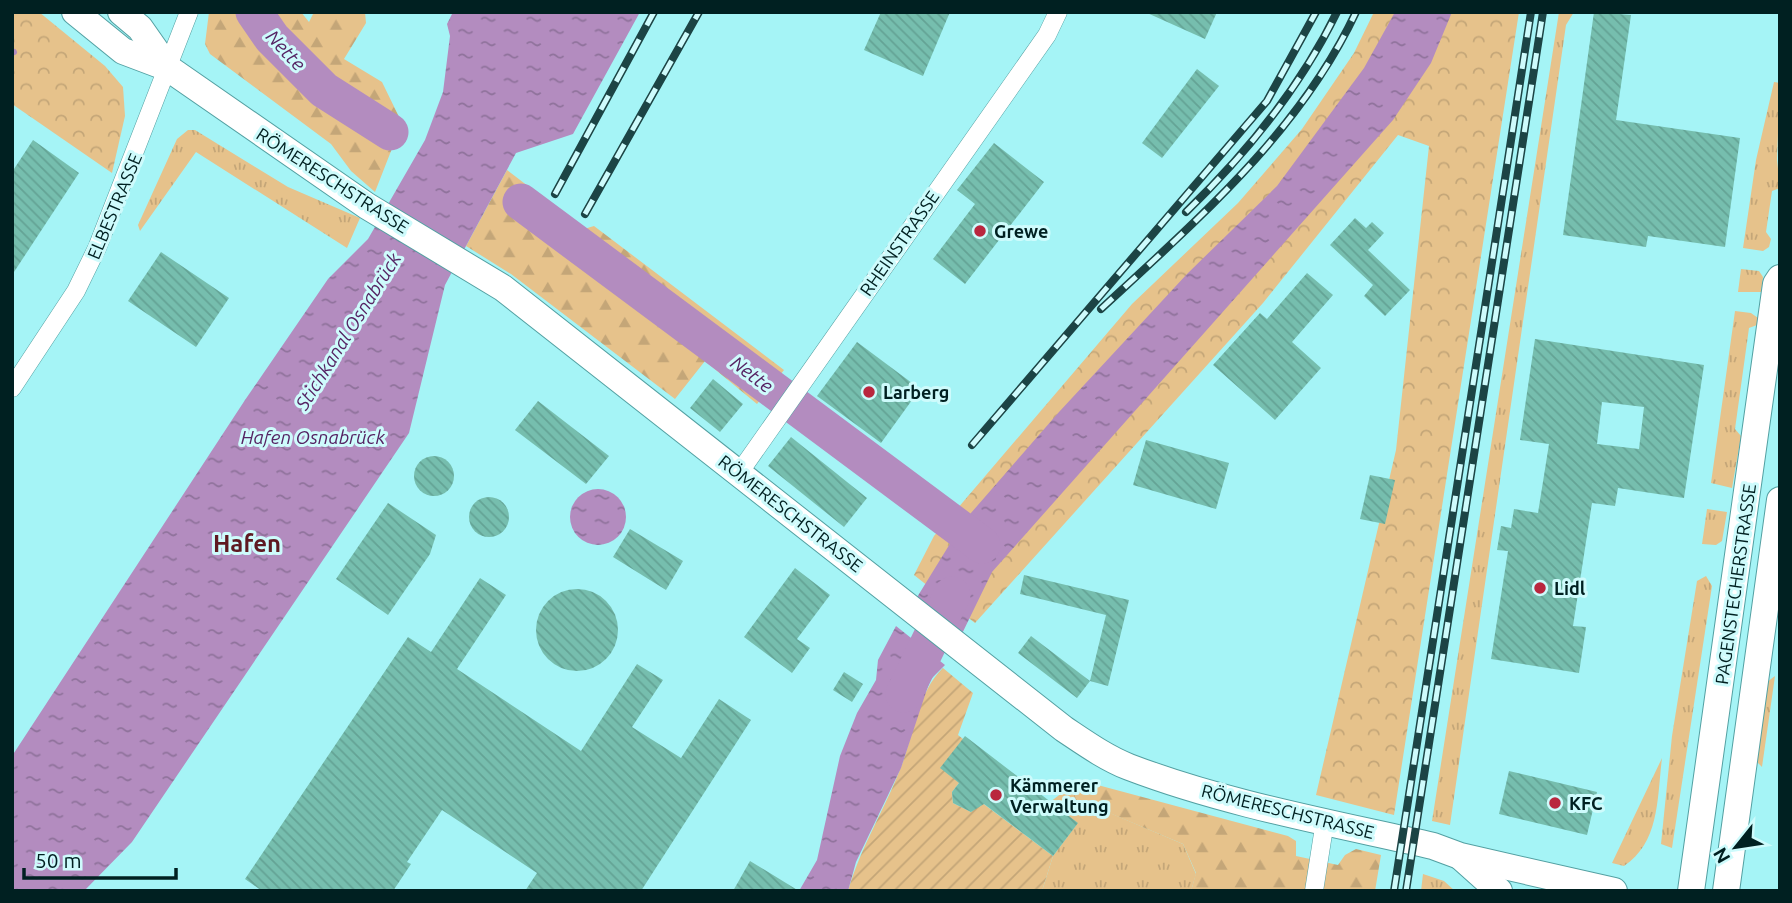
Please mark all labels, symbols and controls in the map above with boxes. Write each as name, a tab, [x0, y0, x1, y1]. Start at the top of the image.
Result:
water label: Nette	[262, 25, 310, 75]
street label: RÖMERESCHSTRASSE	[253, 123, 413, 237]
street label: ELBESTRASSE	[83, 150, 145, 262]
street label: RHEINSTRASSE	[855, 187, 943, 299]
place label: Grewe	[994, 221, 1048, 241]
marker: Grewe	[972, 223, 988, 239]
water label: Stichkanal Osnabrück	[290, 248, 405, 415]
water label: Nette	[727, 351, 778, 397]
place label: Larberg	[883, 382, 949, 402]
marker: Larberg	[861, 384, 877, 400]
water label: Hafen Osnabrück	[241, 426, 386, 448]
street label: RÖMERESCHSTRASSE	[715, 451, 867, 575]
street label: PAGENSTECHERSTRASSE	[1711, 482, 1759, 686]
district label: Hafen	[213, 530, 281, 557]
place label: Lidl	[1554, 578, 1586, 598]
marker: Lidl	[1532, 580, 1548, 596]
place label: Kämmerer Verwaltung	[1010, 775, 1109, 816]
street label: RÖMERESCHSTRASSE	[1200, 780, 1376, 842]
marker: Kämmerer Verwaltung	[988, 787, 1004, 803]
place label: KFC	[1569, 793, 1603, 813]
marker: KFC	[1547, 795, 1563, 811]
north arrow	[1701, 812, 1771, 882]
scale bar	[24, 836, 177, 880]
text: N	[1708, 844, 1734, 867]
text: 50 m	[35, 848, 82, 872]

